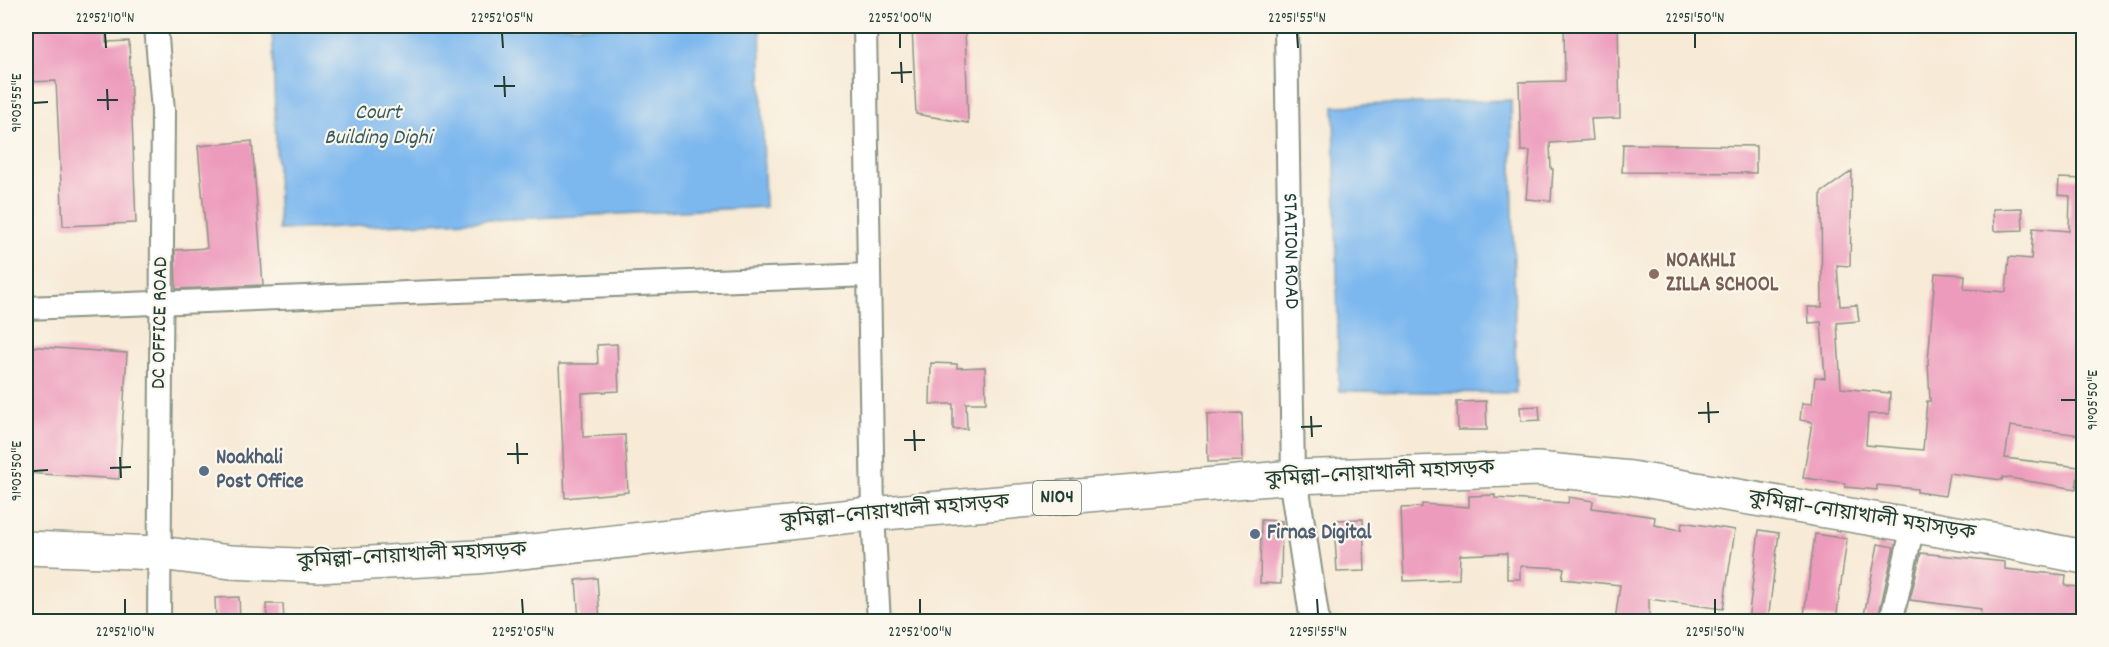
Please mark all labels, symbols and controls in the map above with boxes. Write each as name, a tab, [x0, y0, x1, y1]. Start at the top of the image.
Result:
text: 22°52'10"N	[76, 8, 134, 30]
text: 22°52'05"N	[471, 8, 533, 30]
text: 22°52'00"N	[868, 8, 932, 30]
text: 22°51'55"N	[1268, 8, 1326, 30]
text: 22°51'50"N	[1666, 8, 1724, 30]
text: 91°05'55"E	[7, 73, 29, 133]
water label: Court Building Dighi	[324, 98, 435, 154]
street label: STATION ROAD	[1274, 193, 1305, 309]
place label: NOAKHLI ZILLA SCHOOL	[1666, 247, 1779, 301]
street label: DC OFFICE ROAD	[145, 256, 177, 390]
marker: NOAKHLI ZILLA SCHOOL	[1647, 267, 1661, 281]
text: 91°05'50"E	[2083, 370, 2105, 430]
text: 91°05'50"E	[7, 441, 29, 501]
place label: Noakhali Post Office	[216, 444, 304, 498]
street label: কুমিল্লা–নোয়াখালী মহাসড়ক	[1263, 454, 1497, 496]
marker: Noakhali Post Office	[197, 464, 211, 478]
road number: N104	[1033, 481, 1081, 515]
street label: কুমিল্লা–নোয়াখালী মহাসড়ক	[1745, 484, 1979, 550]
street label: কুমিল্লা–নোয়াখালী মহাসড়ক	[778, 488, 1012, 538]
place label: Firnas Digital	[1267, 519, 1373, 549]
marker: Firnas Digital	[1248, 527, 1262, 541]
street label: কুমিল্লা–নোয়াখালী মহাসড়ক	[295, 536, 529, 578]
text: 22°52'10"N	[96, 622, 154, 644]
text: 22°52'05"N	[492, 622, 554, 644]
text: 22°52'00"N	[888, 622, 952, 644]
text: 22°51'55"N	[1289, 622, 1347, 644]
text: 22°51'50"N	[1686, 622, 1744, 644]

